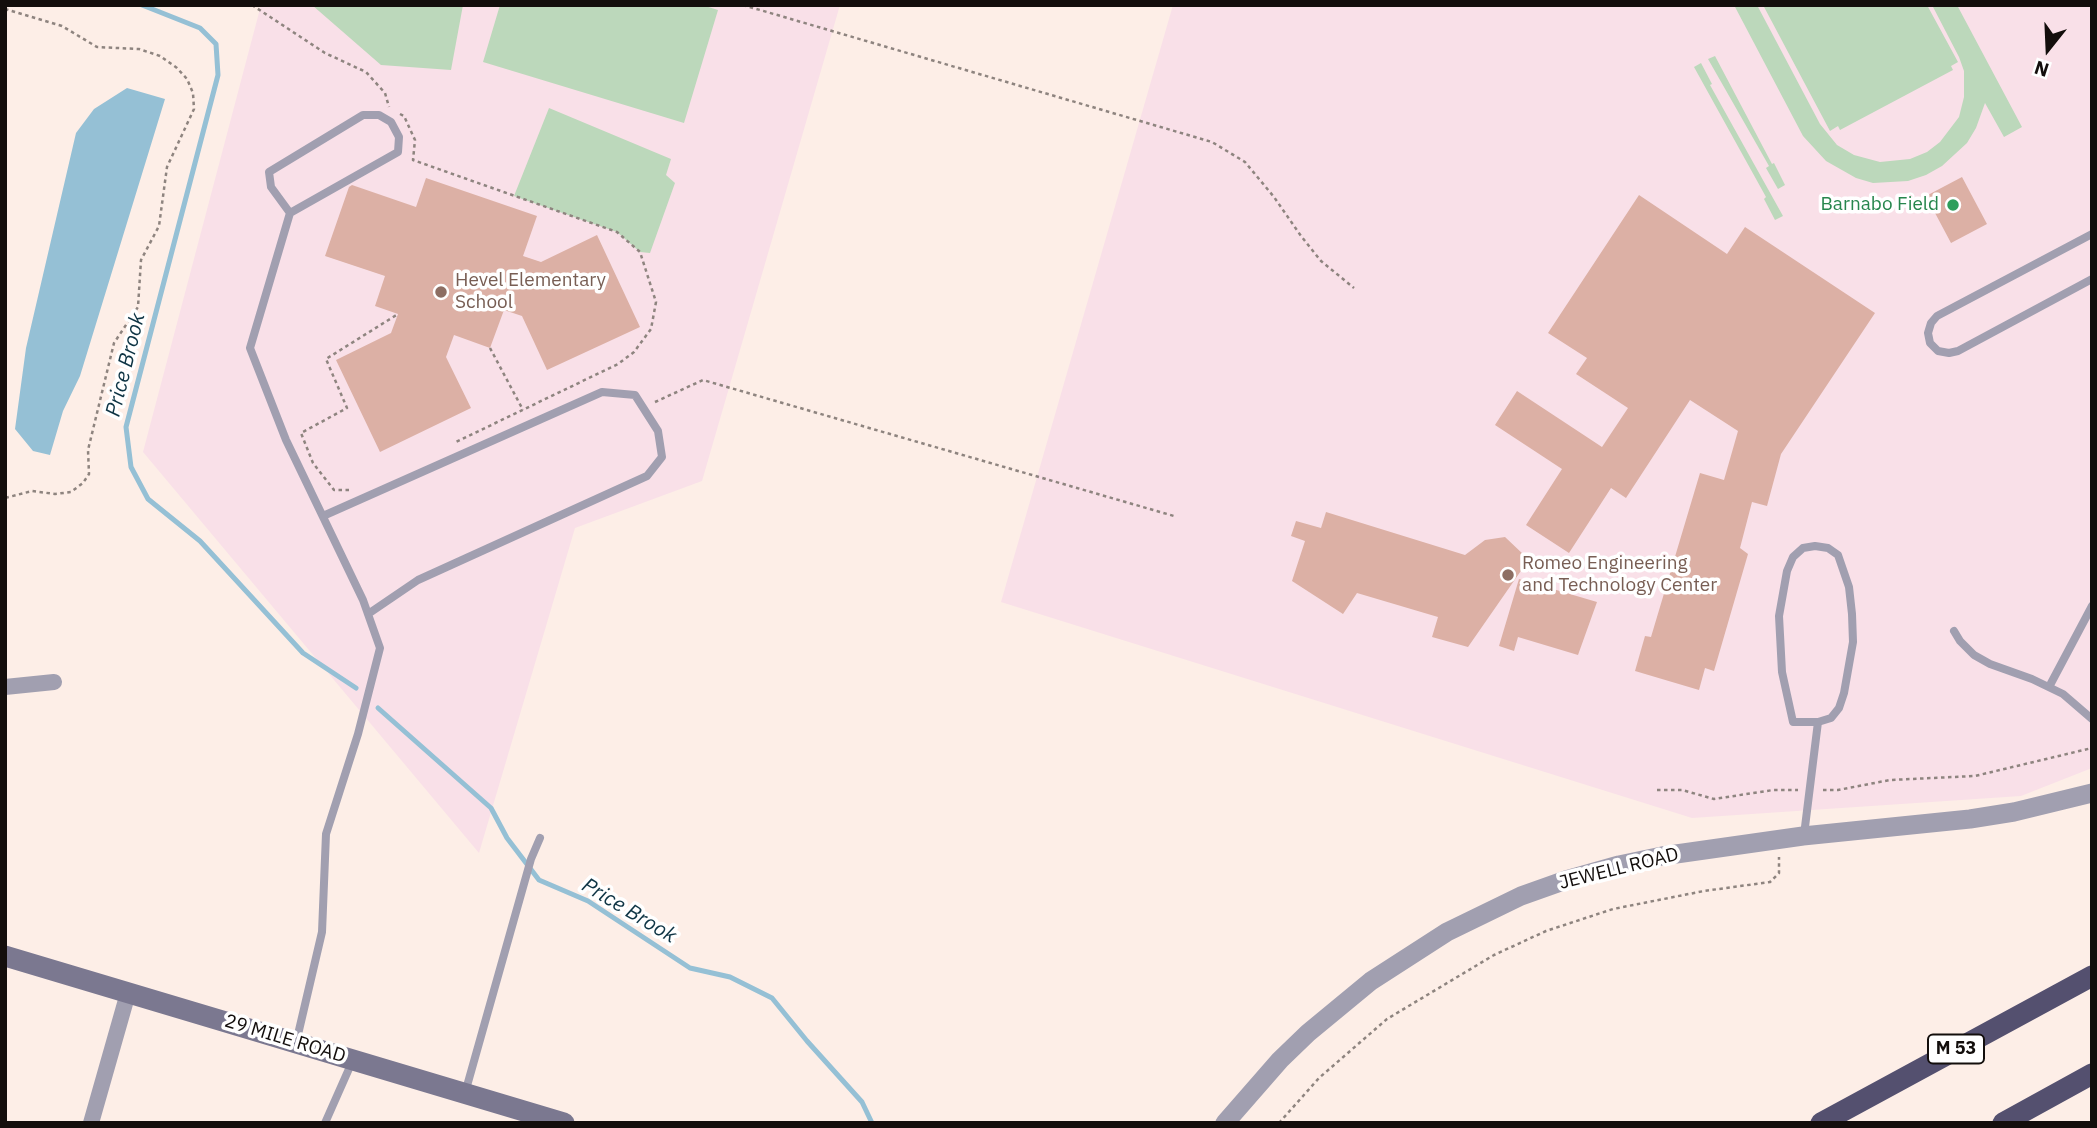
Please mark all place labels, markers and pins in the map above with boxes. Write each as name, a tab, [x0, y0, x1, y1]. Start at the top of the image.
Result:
place label: Barnabo Field	[1820, 194, 1939, 216]
marker: Barnabo Field	[1945, 197, 1961, 213]
place label: Hevel Elementary School	[455, 270, 606, 314]
marker: Hevel Elementary School	[433, 284, 449, 300]
place label: Romeo Engineering and Technology Center	[1522, 553, 1717, 597]
marker: Romeo Engineering and Technology Center	[1500, 567, 1516, 583]

